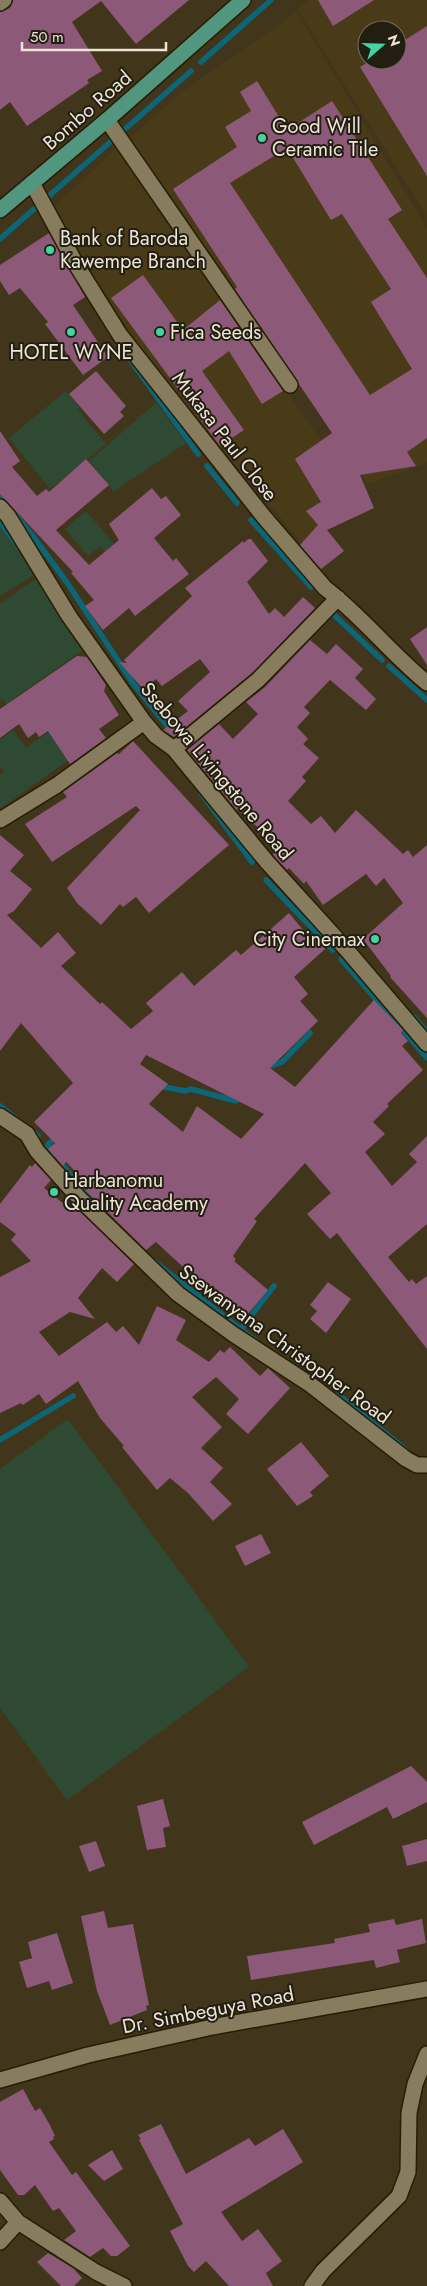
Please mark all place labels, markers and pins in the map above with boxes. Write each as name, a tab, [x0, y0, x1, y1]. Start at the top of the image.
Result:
place label: Good Will Ceramic Tile	[272, 112, 378, 164]
marker: Good Will Ceramic Tile	[256, 132, 268, 144]
place label: Bank of Baroda Kawempe Branch	[60, 224, 206, 276]
marker: Bank of Baroda Kawempe Branch	[44, 244, 56, 256]
place label: Fica Seeds	[170, 318, 261, 347]
marker: HOTEL WYNE	[65, 326, 77, 338]
marker: Fica Seeds	[154, 326, 166, 338]
place label: HOTEL WYNE	[9, 338, 133, 367]
place label: City Cinemax	[253, 925, 366, 954]
marker: City Cinemax	[369, 933, 381, 945]
place label: Harbanomu Quality Academy	[64, 1166, 208, 1218]
marker: Harbanomu Quality Academy	[48, 1186, 60, 1198]

